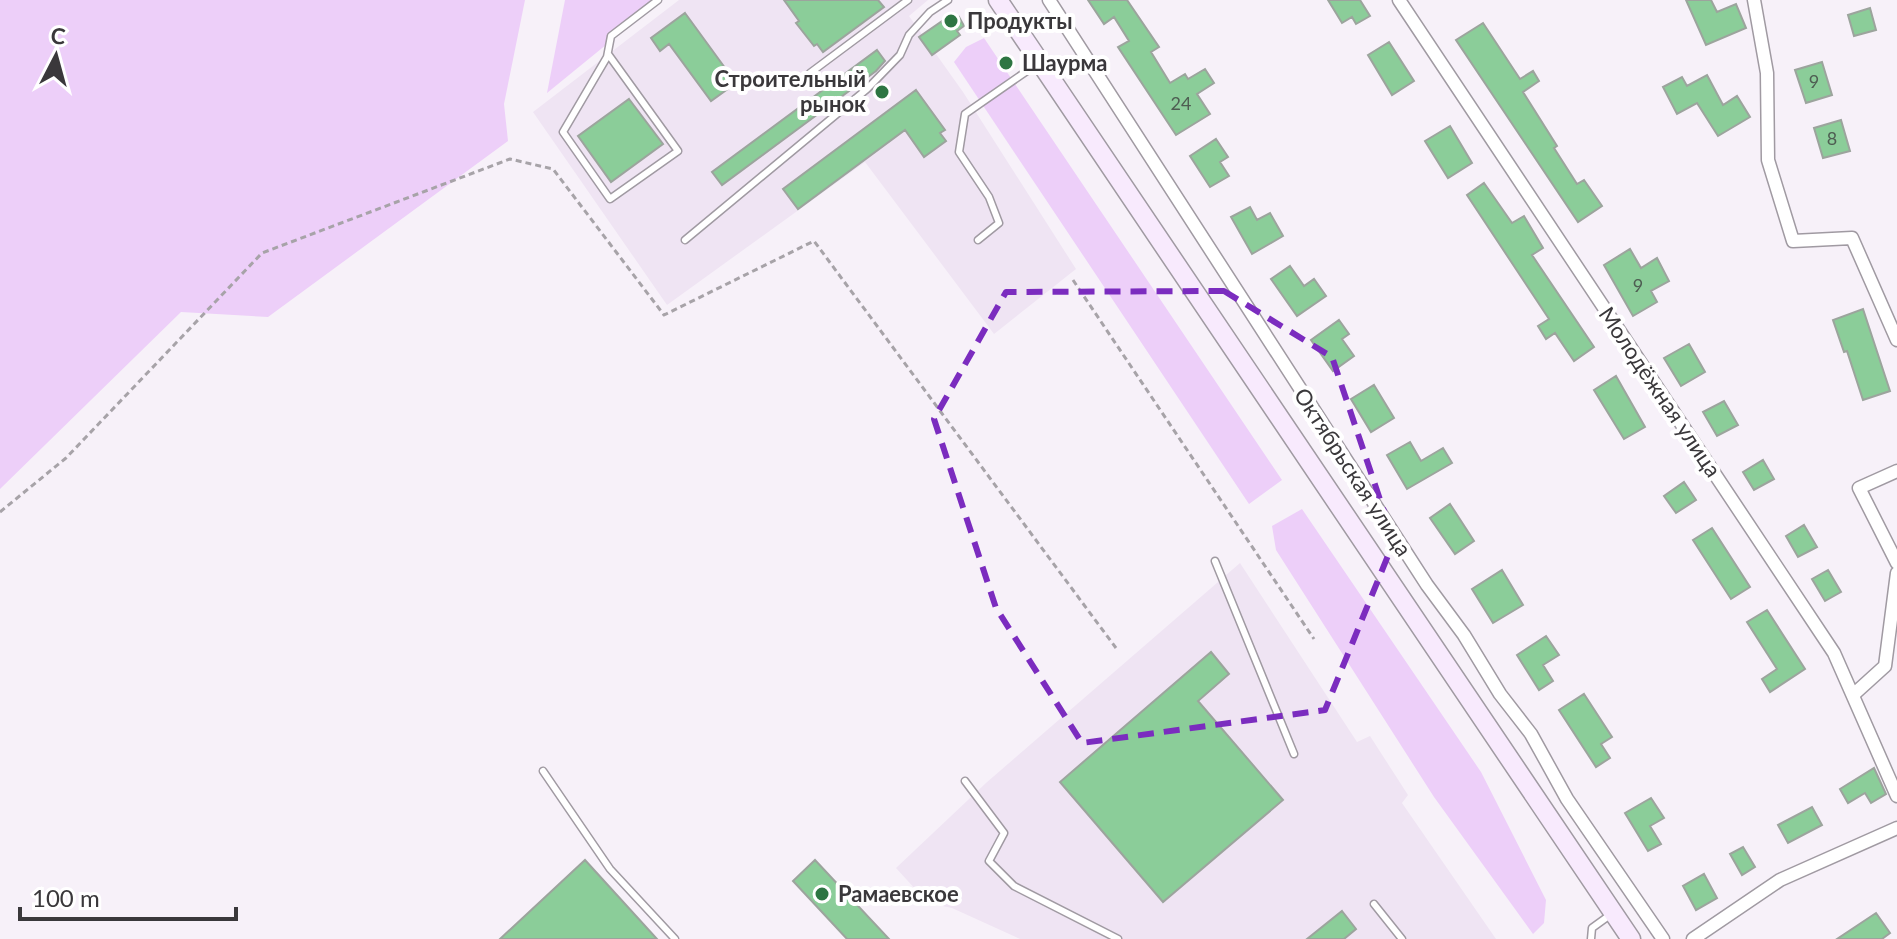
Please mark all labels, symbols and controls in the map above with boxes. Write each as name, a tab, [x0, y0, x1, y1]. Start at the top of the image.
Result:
place label: Продукты	[967, 7, 1073, 34]
marker: Продукты	[942, 12, 960, 30]
north arrow	[16, 16, 96, 96]
text: С	[49, 21, 67, 50]
place label: Шаурма	[1022, 49, 1107, 76]
marker: Шаурма	[997, 54, 1015, 72]
place label: Строительный рынок	[715, 65, 866, 117]
house number: 9	[1809, 70, 1819, 92]
marker: Строительный рынок	[873, 83, 891, 101]
house number: 24	[1171, 92, 1191, 114]
house number: 8	[1827, 127, 1837, 149]
house number: 9	[1633, 274, 1643, 296]
street label: Молодёжная улица	[1593, 302, 1727, 482]
street label: Октябрьская улица	[1289, 382, 1418, 561]
scale bar	[20, 871, 236, 921]
place label: Рамаевское	[838, 880, 959, 907]
text: 100 m	[32, 883, 100, 912]
marker: Рамаевское	[813, 885, 831, 903]

